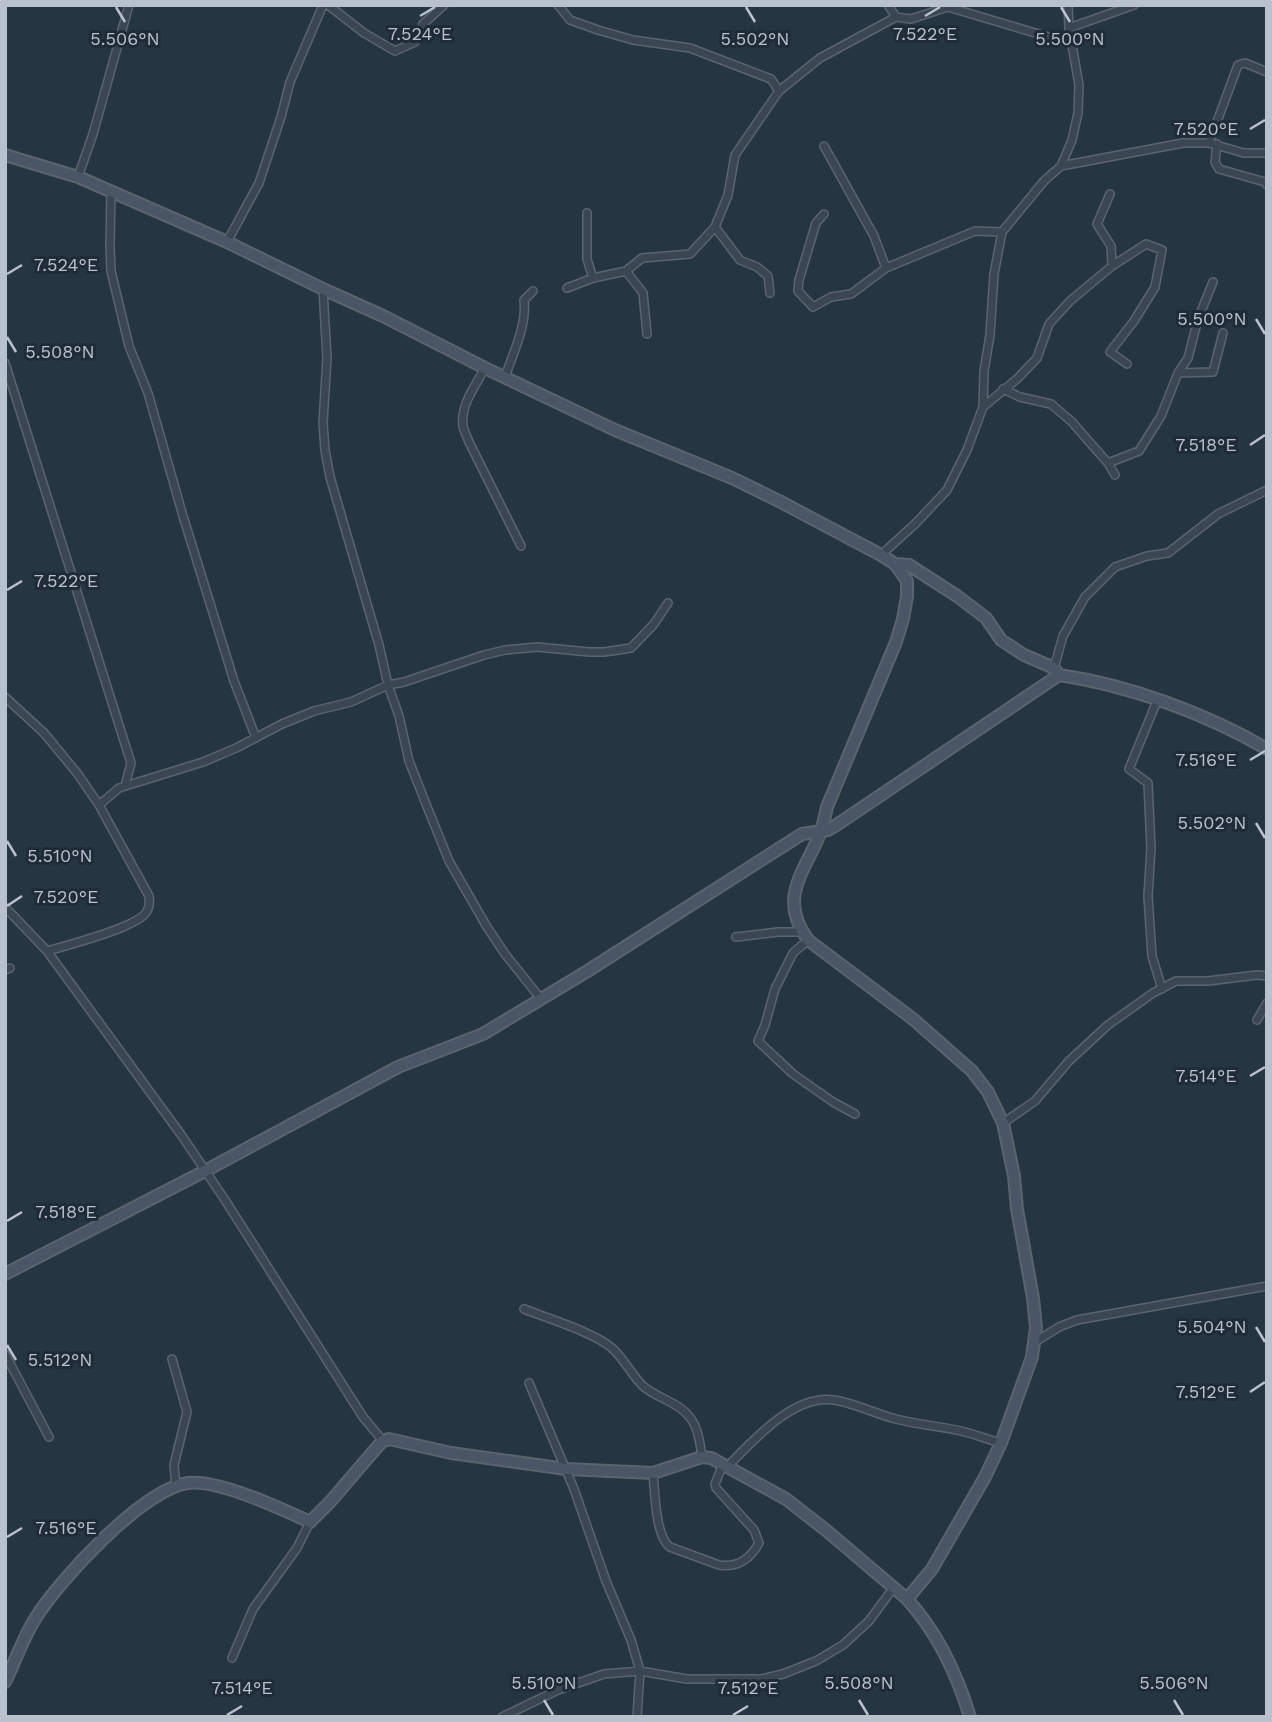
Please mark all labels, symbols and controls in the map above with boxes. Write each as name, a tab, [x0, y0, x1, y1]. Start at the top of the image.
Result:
text: 7.524°E	[388, 23, 452, 44]
text: 7.522°E	[893, 23, 957, 44]
text: 5.506°N	[90, 28, 160, 49]
text: 5.502°N	[721, 28, 789, 49]
text: 5.500°N	[1035, 28, 1105, 49]
text: 7.520°E	[1173, 118, 1239, 139]
text: 7.524°E	[34, 254, 98, 275]
text: 5.500°N	[1177, 308, 1247, 329]
text: 5.508°N	[25, 341, 95, 362]
text: 7.518°E	[1175, 434, 1237, 455]
text: 7.522°E	[34, 570, 98, 591]
text: 7.516°E	[1175, 749, 1237, 770]
text: 5.502°N	[1178, 812, 1246, 833]
text: 5.510°N	[27, 845, 93, 866]
text: 7.520°E	[33, 886, 99, 907]
text: 7.514°E	[1175, 1065, 1237, 1086]
text: 7.518°E	[35, 1201, 97, 1222]
text: 5.504°N	[1177, 1316, 1247, 1337]
text: 5.512°N	[28, 1349, 92, 1370]
text: 7.512°E	[1176, 1381, 1236, 1402]
text: 7.516°E	[35, 1517, 97, 1538]
text: 5.510°N	[511, 1672, 577, 1693]
text: 5.508°N	[824, 1672, 894, 1693]
text: 5.506°N	[1139, 1672, 1209, 1693]
text: 7.514°E	[211, 1677, 273, 1698]
text: 7.512°E	[718, 1677, 778, 1698]

